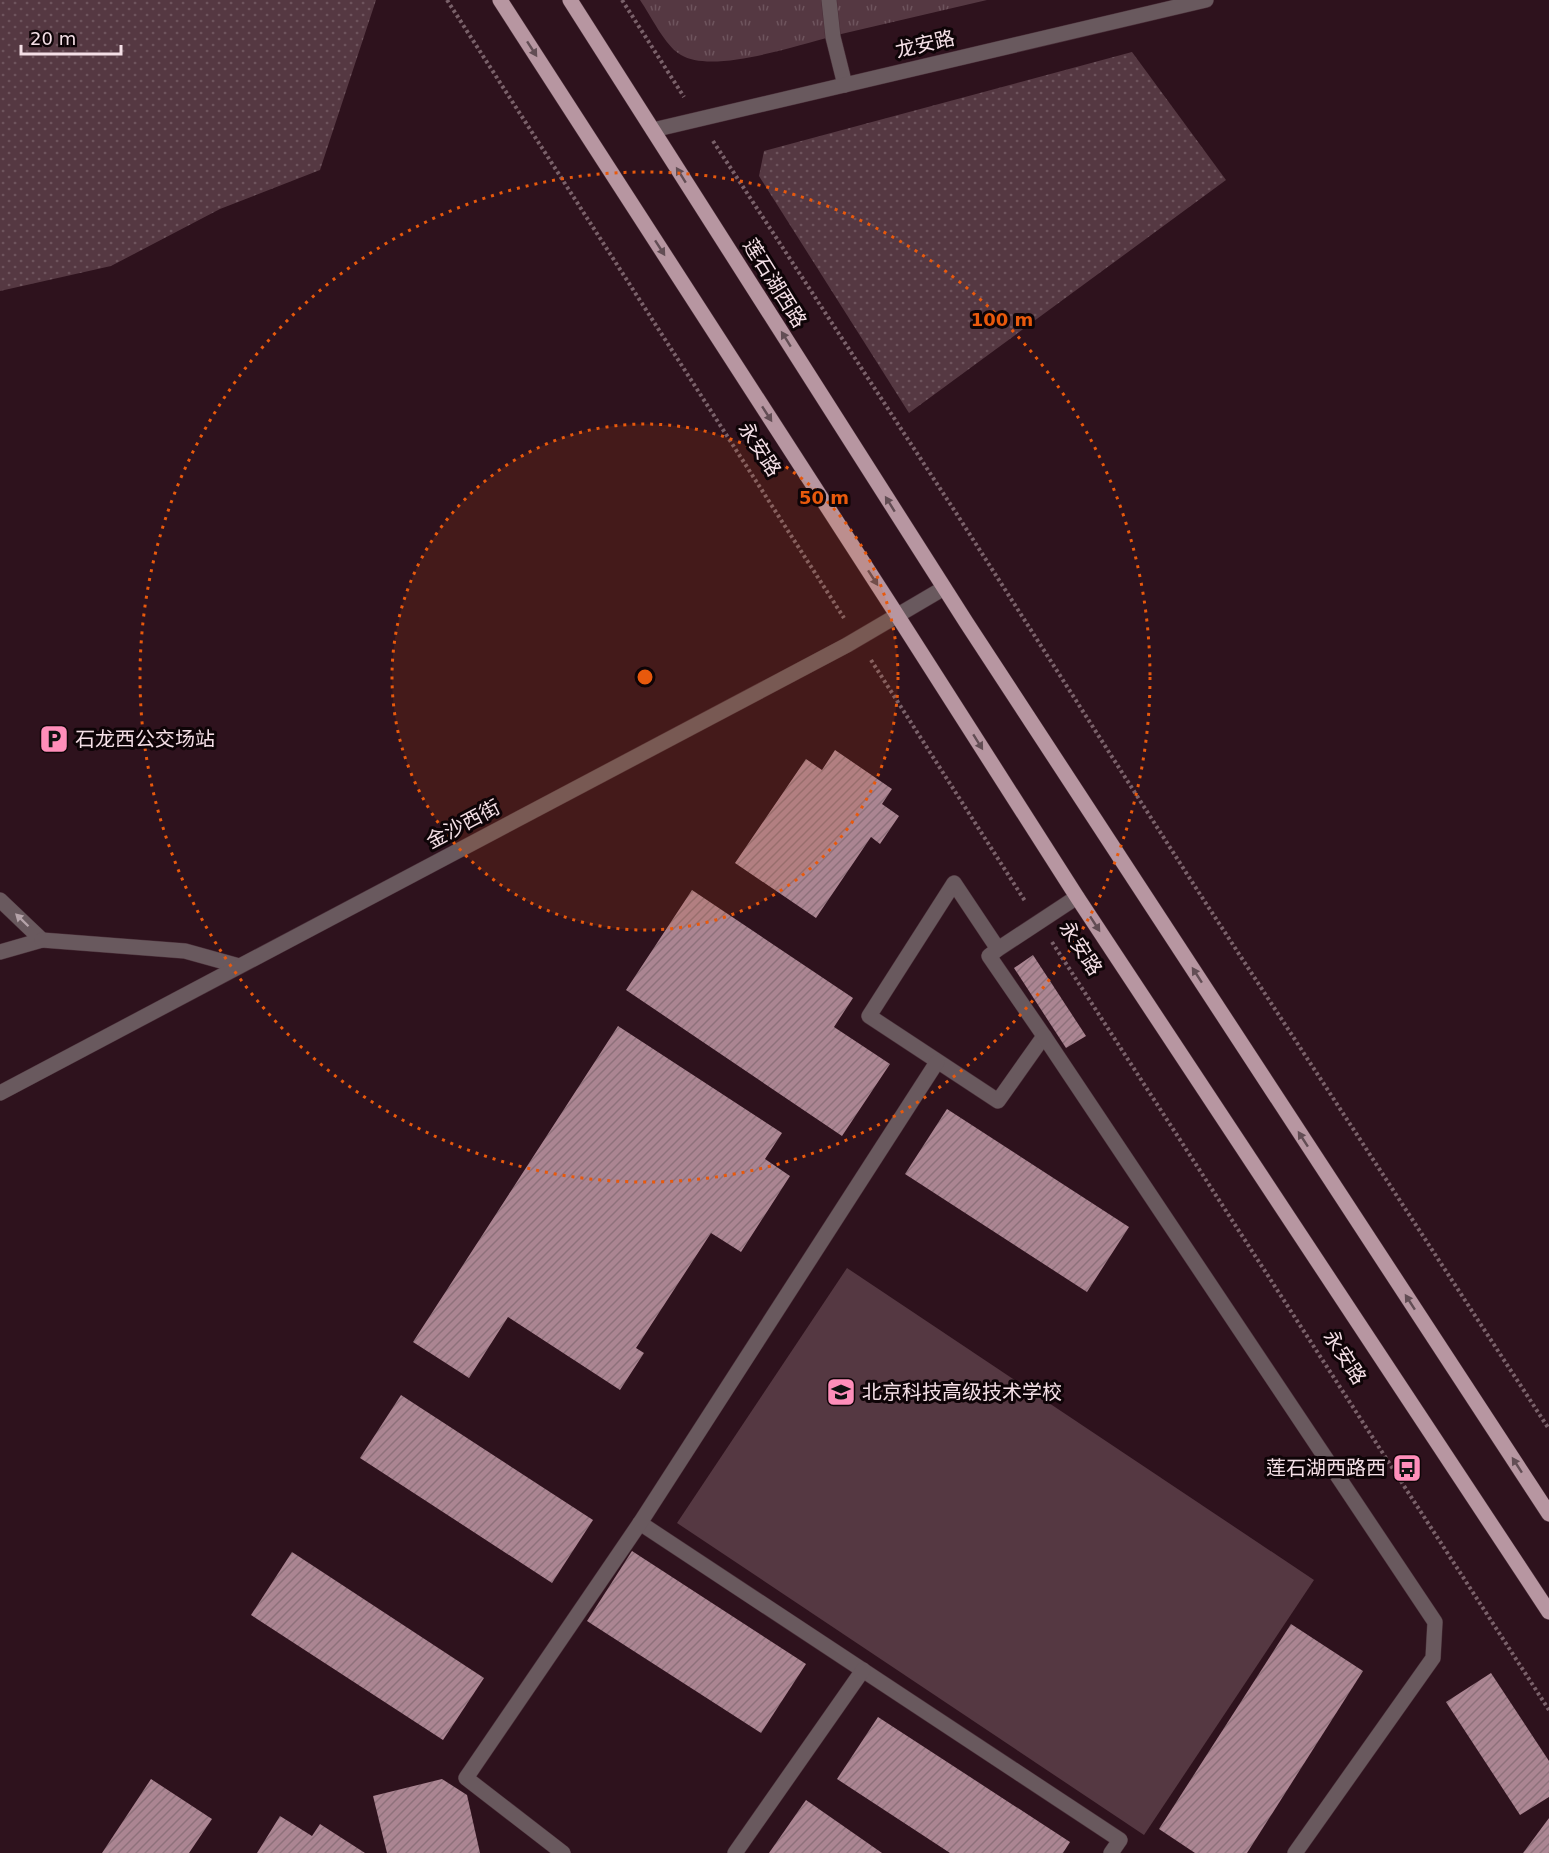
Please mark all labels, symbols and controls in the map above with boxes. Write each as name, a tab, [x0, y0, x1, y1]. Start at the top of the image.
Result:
scale bar	[21, 18, 122, 56]
street label: 龙安路	[893, 26, 957, 62]
text: 20 m	[30, 28, 76, 49]
one-way arrow	[526, 41, 537, 57]
one-way arrow	[675, 167, 687, 183]
street label: 莲石湖西路	[738, 234, 812, 332]
one-way arrow	[654, 240, 665, 256]
text: 100 m	[971, 309, 1033, 330]
one-way arrow	[780, 331, 791, 347]
one-way arrow	[762, 406, 773, 423]
street label: 永安路	[734, 417, 786, 481]
text: 50 m	[799, 487, 849, 508]
one-way arrow	[885, 495, 896, 512]
one-way arrow	[868, 570, 879, 586]
centre of rings	[635, 667, 655, 687]
parking icon: 石龙西公交场站	[38, 723, 70, 755]
place label: 石龙西公交场站	[75, 727, 215, 751]
one-way arrow	[973, 734, 984, 751]
street label: 金沙西街	[422, 795, 504, 853]
one-way arrow	[15, 914, 29, 928]
street label: 永安路	[1055, 916, 1107, 980]
one-way arrow	[1089, 916, 1100, 933]
one-way arrow	[1191, 967, 1202, 984]
one-way arrow	[1298, 1130, 1309, 1147]
one-way arrow	[1405, 1294, 1416, 1310]
street label: 永安路	[1319, 1325, 1371, 1389]
school or university icon: 北京科技高级技术学校	[825, 1376, 857, 1408]
place label: 北京科技高级技术学校	[862, 1380, 1062, 1404]
bus stop icon: 莲石湖西路西	[1391, 1452, 1423, 1484]
place label: 莲石湖西路西	[1266, 1456, 1386, 1480]
one-way arrow	[1512, 1457, 1523, 1473]

